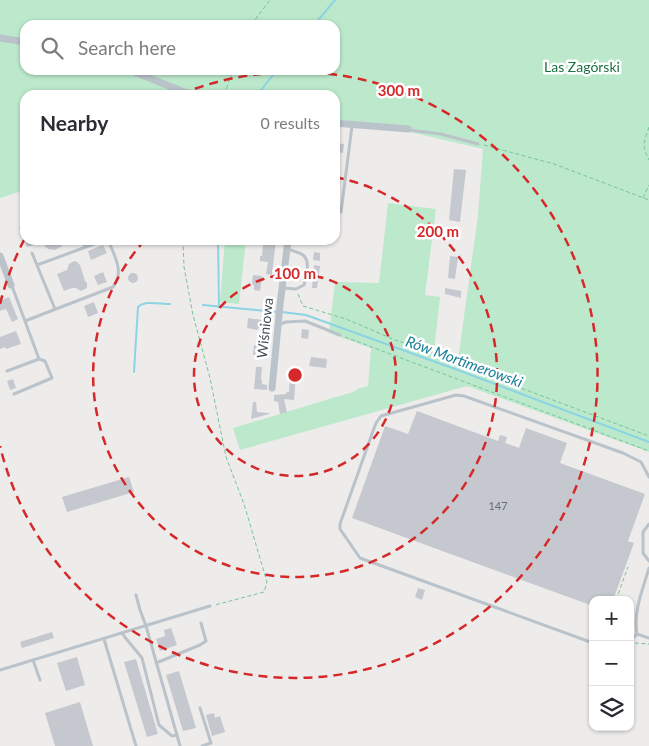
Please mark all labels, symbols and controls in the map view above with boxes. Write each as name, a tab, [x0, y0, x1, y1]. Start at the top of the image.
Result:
search box	[20, 20, 340, 75]
icon: search	[38, 34, 66, 62]
text: Search here	[78, 36, 176, 59]
park label: Las Zagórski	[544, 58, 620, 75]
text: 300 m	[378, 81, 420, 99]
text: Nearby	[40, 110, 108, 135]
text: 0 results	[260, 113, 320, 132]
text: 200 m	[417, 222, 459, 240]
text: 100 m	[274, 264, 316, 282]
street label: Wiśniowa	[253, 297, 276, 359]
water label: Rów Mortimerowski	[403, 332, 526, 391]
centre of rings	[286, 366, 304, 384]
house number: 147	[488, 499, 508, 512]
map controls	[589, 596, 634, 731]
button: +	[589, 596, 634, 641]
button: −	[589, 641, 634, 686]
button: layers	[589, 686, 634, 731]

